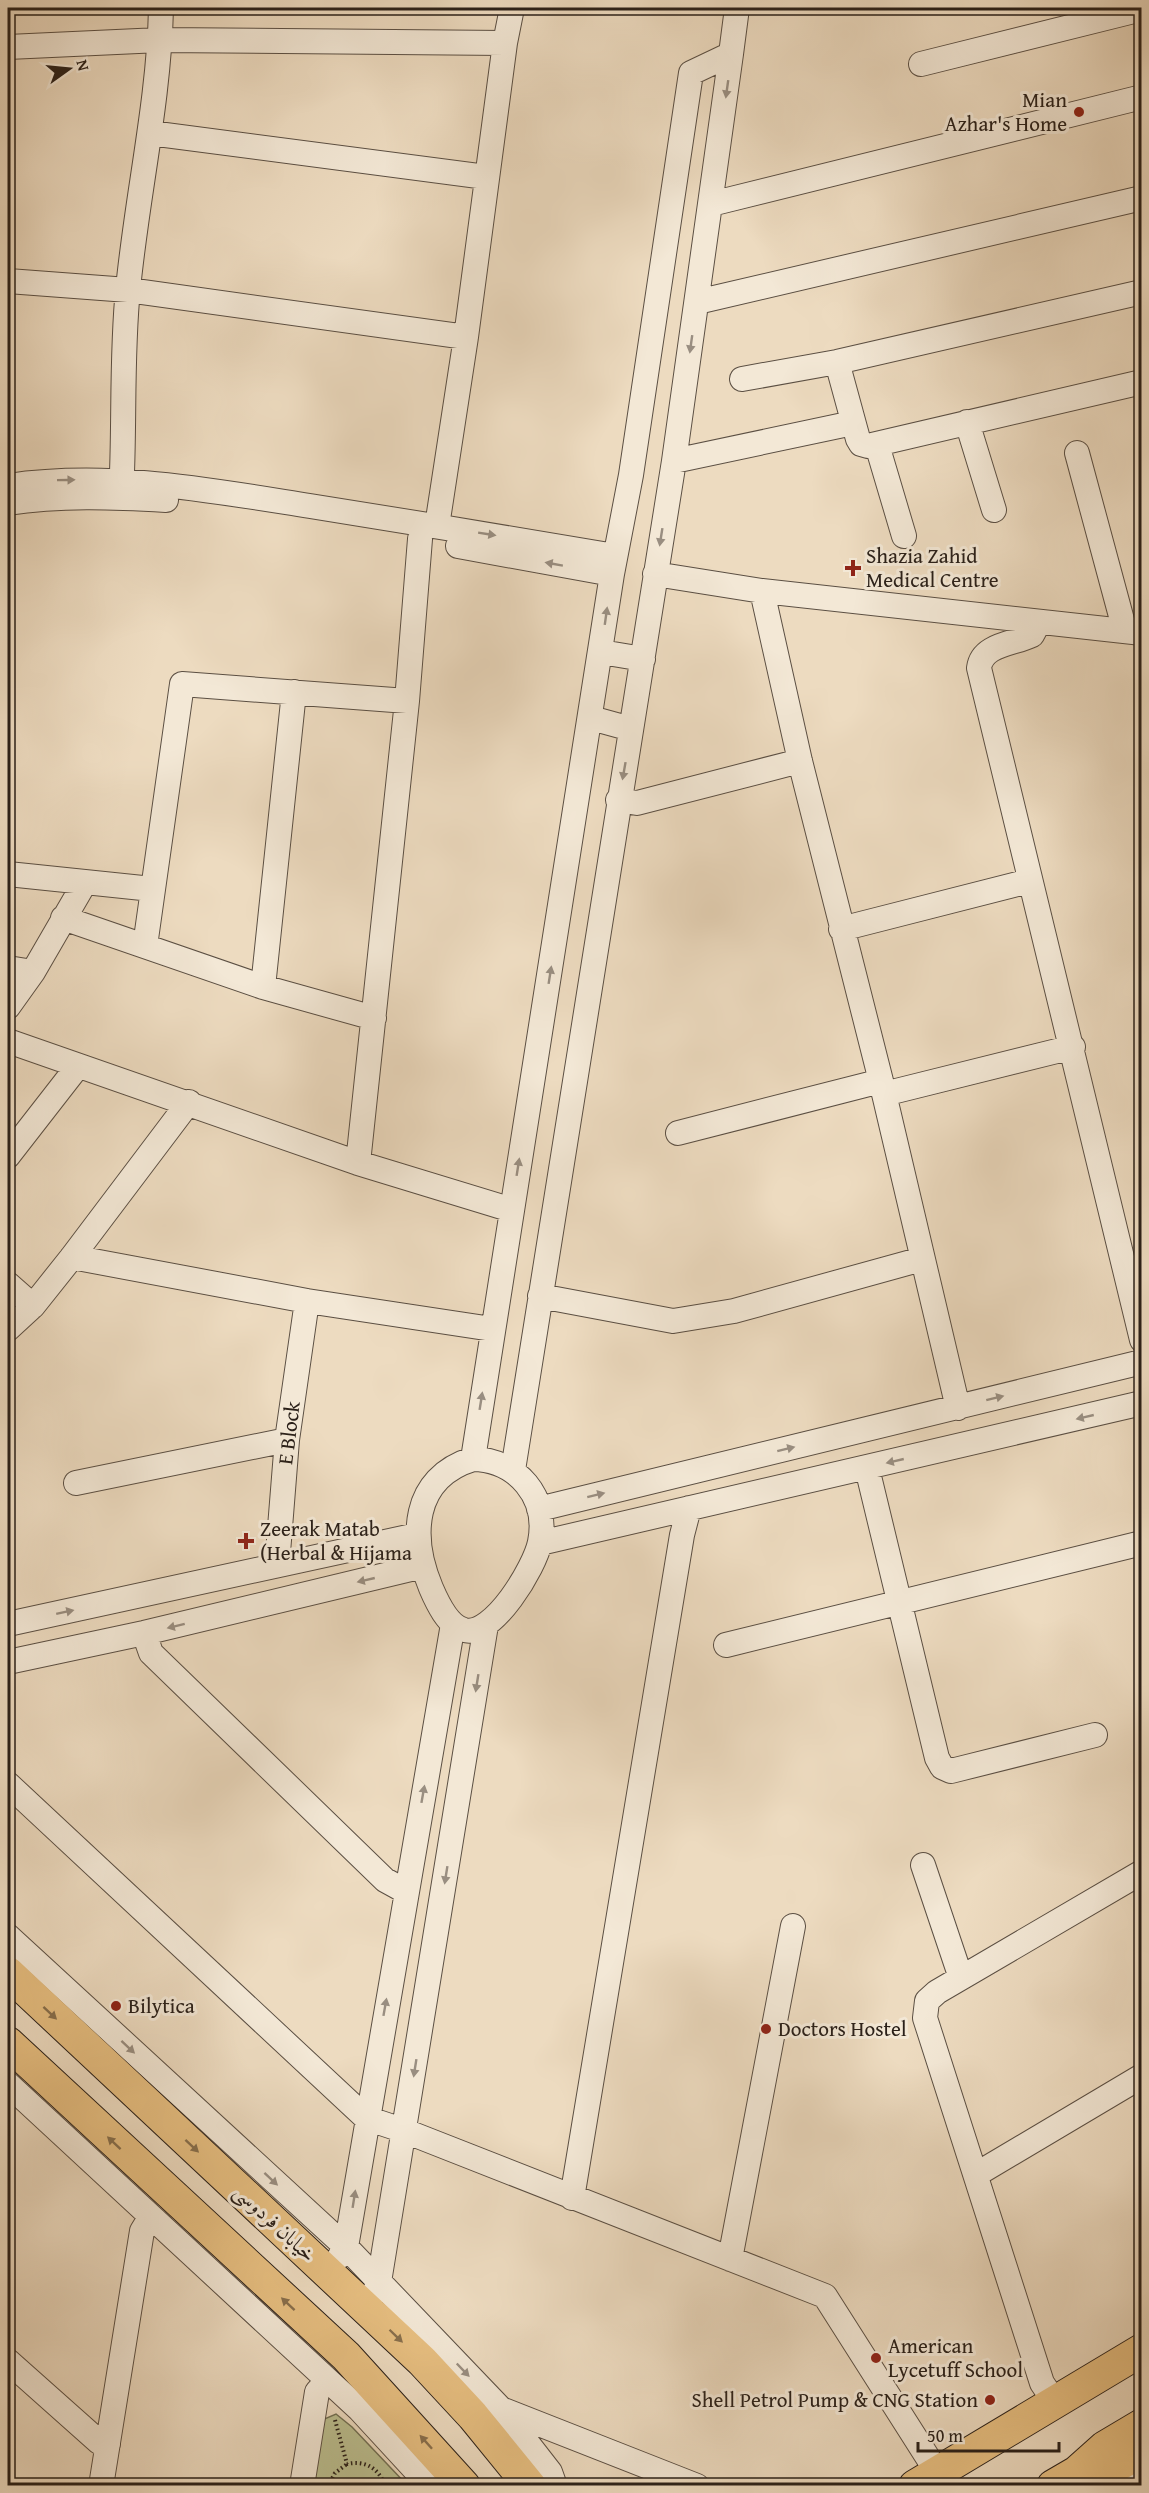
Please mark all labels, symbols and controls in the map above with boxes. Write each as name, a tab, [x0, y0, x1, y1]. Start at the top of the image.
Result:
north arrow	[39, 39, 99, 99]
text: N	[71, 57, 97, 74]
one-way arrow	[722, 79, 731, 98]
place label: Mian Azhar's Home	[945, 84, 1067, 139]
marker: Mian Azhar's Home	[1072, 105, 1086, 119]
one-way arrow	[686, 335, 695, 354]
one-way arrow	[56, 475, 75, 485]
one-way arrow	[656, 527, 665, 546]
one-way arrow	[478, 530, 497, 539]
place label: Shazia Zahid Medical Centre	[866, 540, 999, 595]
one-way arrow	[545, 559, 564, 568]
marker: Shazia Zahid Medical Centre	[844, 559, 862, 577]
one-way arrow	[601, 607, 610, 626]
one-way arrow	[619, 761, 628, 780]
one-way arrow	[545, 965, 554, 984]
one-way arrow	[514, 1158, 523, 1177]
one-way arrow	[477, 1392, 486, 1411]
one-way arrow	[987, 1393, 1005, 1402]
street label: E Block	[269, 1399, 308, 1466]
one-way arrow	[1075, 1412, 1094, 1422]
one-way arrow	[776, 1444, 795, 1454]
one-way arrow	[885, 1457, 904, 1466]
one-way arrow	[587, 1489, 605, 1499]
place label: Zeerak Matab (Herbal & Hijama	[260, 1513, 412, 1568]
marker: Zeerak Matab (Herbal & Hijama	[237, 1532, 255, 1550]
one-way arrow	[357, 1575, 375, 1585]
one-way arrow	[55, 1607, 74, 1616]
one-way arrow	[167, 1621, 186, 1631]
one-way arrow	[472, 1673, 481, 1692]
one-way arrow	[419, 1785, 428, 1804]
one-way arrow	[441, 1866, 450, 1885]
place label: Bilytica	[128, 1990, 195, 2021]
one-way arrow	[381, 1997, 390, 2016]
marker: Bilytica	[109, 1999, 123, 2013]
one-way arrow	[42, 2006, 57, 2019]
place label: Doctors Hostel	[778, 2013, 907, 2044]
marker: Doctors Hostel	[759, 2022, 773, 2036]
one-way arrow	[120, 2040, 135, 2053]
one-way arrow	[410, 2058, 419, 2077]
one-way arrow	[107, 2136, 122, 2150]
one-way arrow	[185, 2139, 199, 2153]
one-way arrow	[264, 2172, 279, 2186]
street label: خیابان فردوسی	[227, 2176, 324, 2269]
one-way arrow	[349, 2190, 358, 2209]
one-way arrow	[281, 2297, 295, 2311]
one-way arrow	[389, 2329, 403, 2343]
place label: American Lycetuff School	[888, 2330, 1023, 2385]
marker: American Lycetuff School	[869, 2351, 883, 2365]
one-way arrow	[456, 2362, 469, 2377]
place label: Shell Petrol Pump & CNG Station	[691, 2384, 978, 2415]
marker: Shell Petrol Pump & CNG Station	[983, 2393, 997, 2407]
scale bar	[918, 2415, 1059, 2453]
text: 50 m	[927, 2422, 963, 2449]
one-way arrow	[419, 2434, 433, 2449]

